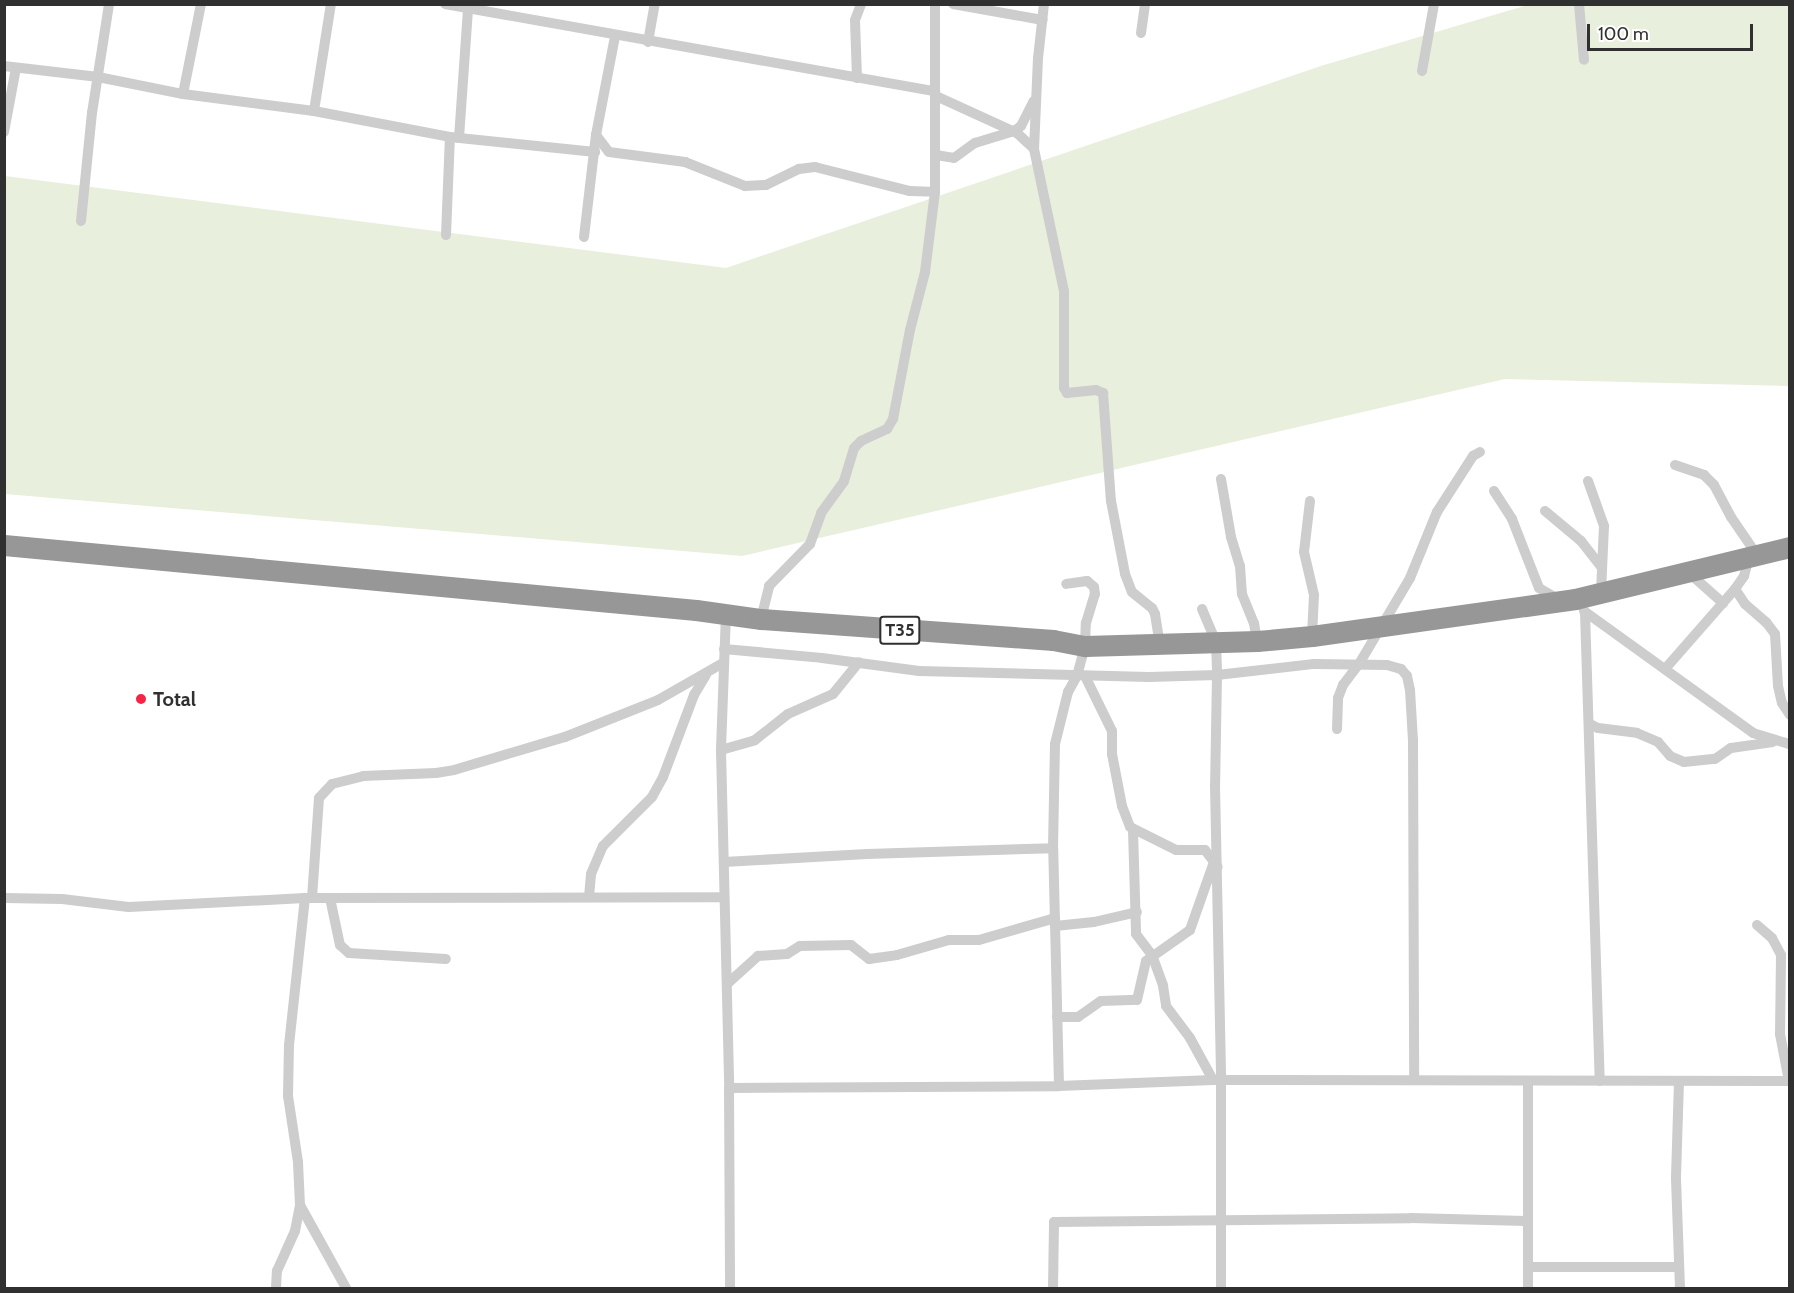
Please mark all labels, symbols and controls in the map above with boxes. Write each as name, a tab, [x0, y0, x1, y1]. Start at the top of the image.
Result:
scale bar	[1590, 12, 1756, 50]
text: 100 m	[1598, 23, 1649, 45]
road number: T35	[879, 615, 921, 645]
place label: Total	[153, 687, 196, 711]
marker: Total	[134, 692, 148, 706]

